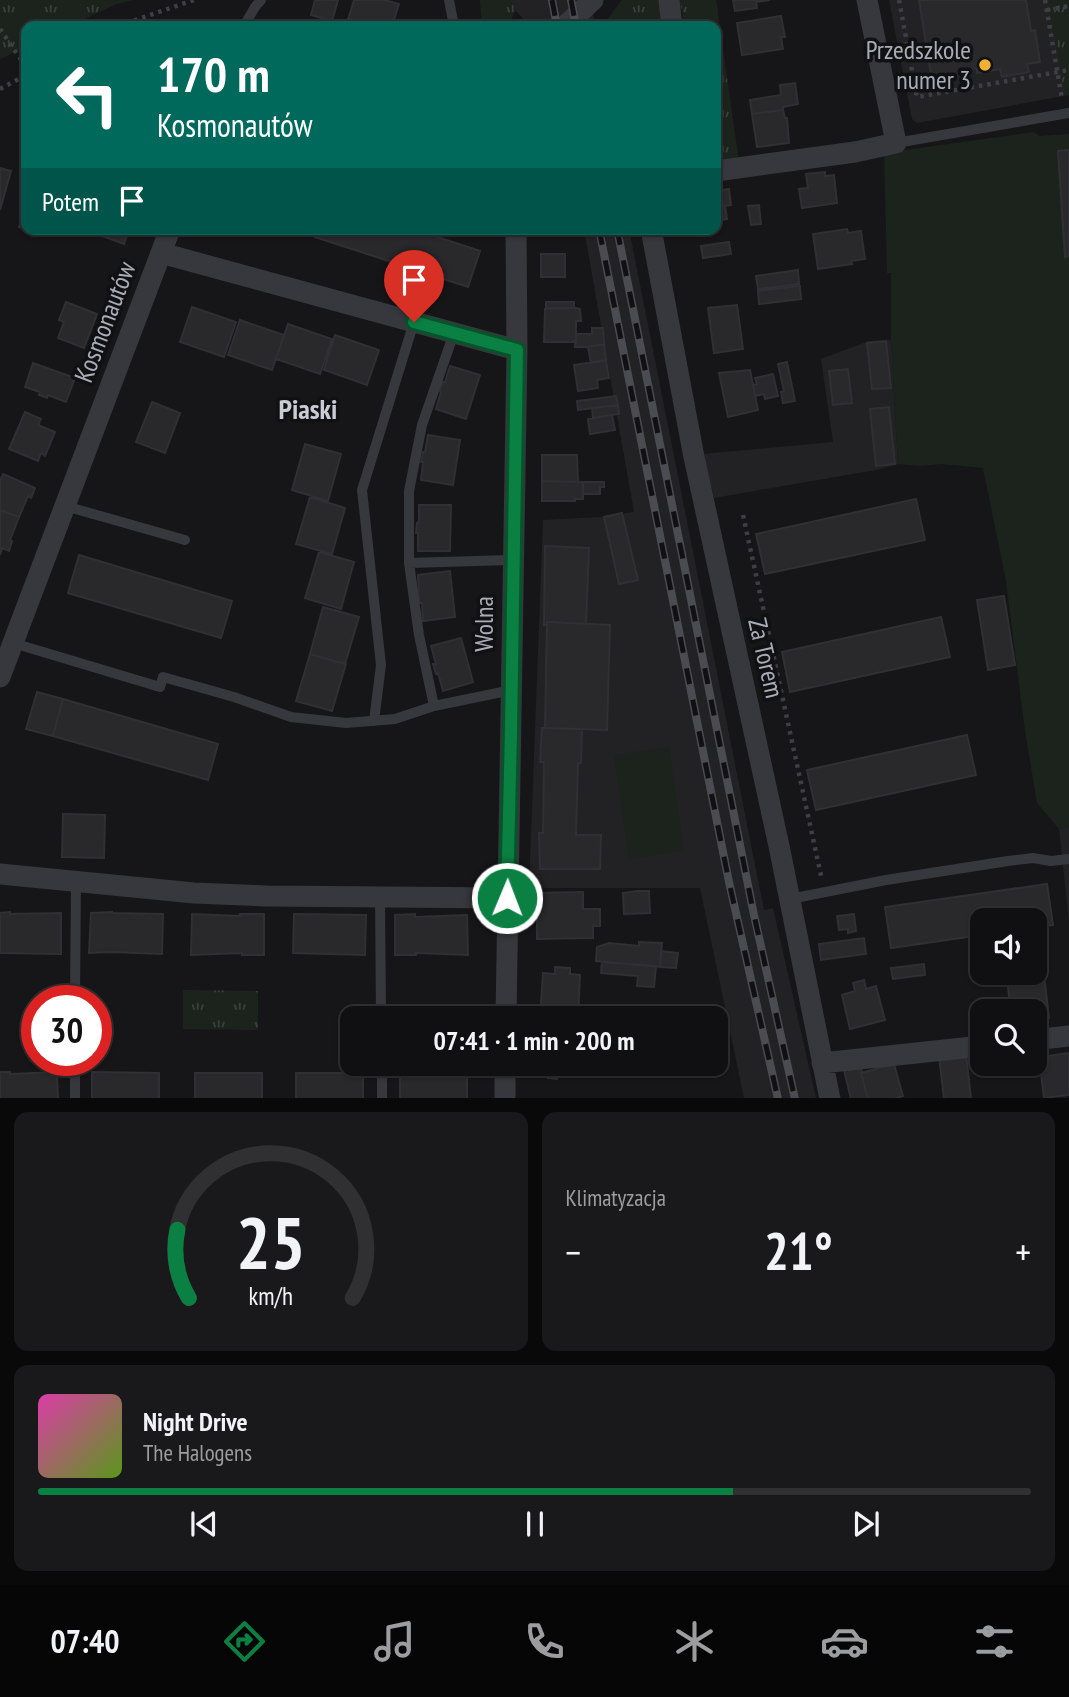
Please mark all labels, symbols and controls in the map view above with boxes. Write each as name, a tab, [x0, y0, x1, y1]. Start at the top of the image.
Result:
place label: Przedszkole numer 3	[866, 33, 971, 96]
text: 170 m	[157, 42, 270, 106]
icon: left	[42, 49, 133, 140]
marker: Przedszkole numer 3	[977, 57, 993, 73]
text: Kosmonautów	[157, 104, 313, 146]
icon: arrive	[113, 182, 151, 220]
text: Potem	[42, 185, 99, 218]
pin	[384, 250, 444, 322]
street label: Kosmonautów	[66, 256, 143, 387]
icon: arrive	[395, 261, 433, 299]
district label: Piaski	[279, 390, 337, 427]
street label: Wolna	[467, 596, 500, 652]
street label: Za Torem	[741, 615, 792, 701]
position arrow	[470, 861, 544, 935]
map controls	[970, 908, 1047, 1076]
button: sound	[970, 908, 1047, 985]
speed limit sign: 30	[21, 985, 112, 1076]
button: search	[970, 999, 1047, 1076]
text: 07:41 · 1 min · 200 m	[434, 1024, 634, 1057]
text: Klimatyzacja	[566, 1183, 666, 1212]
text: 25	[236, 1194, 306, 1288]
text: 21°	[764, 1217, 833, 1284]
text: −	[566, 1227, 581, 1276]
text: +	[1015, 1227, 1031, 1276]
text: km/h	[249, 1279, 293, 1311]
text: Night Drive	[143, 1405, 248, 1438]
text: The Halogens	[143, 1438, 252, 1467]
icon: previous	[185, 1505, 223, 1543]
icon: pause	[516, 1505, 554, 1543]
icon: next	[847, 1505, 885, 1543]
icon: directions	[220, 1617, 269, 1666]
icon: music	[370, 1617, 419, 1666]
icon: phone	[520, 1617, 569, 1666]
icon: climate	[670, 1617, 719, 1666]
icon: car	[820, 1617, 869, 1666]
icon: filters	[970, 1617, 1019, 1666]
text: 07:40	[50, 1620, 120, 1662]

